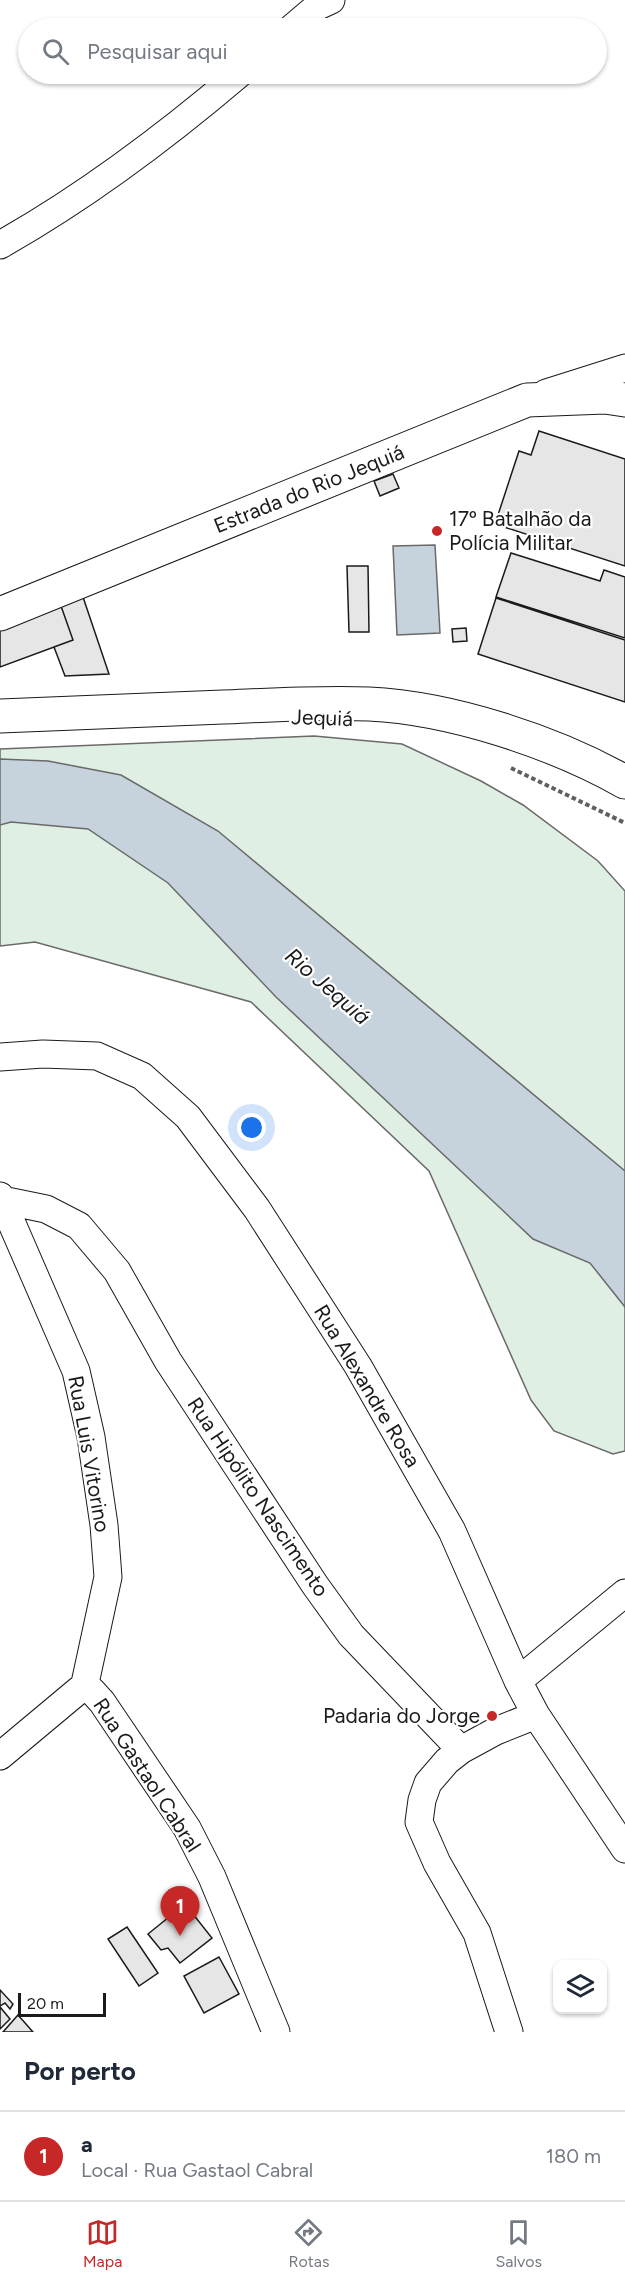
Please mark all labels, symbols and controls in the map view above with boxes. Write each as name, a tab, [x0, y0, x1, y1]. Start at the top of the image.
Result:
search box	[18, 18, 607, 84]
icon: search	[39, 35, 72, 68]
text: Pesquisar aqui	[87, 38, 228, 65]
street label: Estrada do Rio Jequiá	[210, 439, 408, 538]
place label: 17º Batalhão da Polícia Militar	[449, 506, 591, 555]
marker: 17º Batalhão da Polícia Militar	[430, 524, 444, 538]
street label: Jequiá	[291, 704, 353, 731]
water label: Rio Jequiá	[280, 942, 376, 1031]
your location	[237, 1113, 266, 1142]
street label: Rua Alexandre Rosa	[309, 1300, 426, 1472]
street label: Rua Luis Vitorino	[63, 1374, 116, 1534]
street label: Rua Hipólito Nascimento	[182, 1392, 334, 1601]
street label: Rua Gastaol Cabral	[88, 1693, 206, 1856]
place label: Padaria do Jorge	[323, 1703, 480, 1728]
marker: Padaria do Jorge	[485, 1709, 499, 1723]
pin: 1	[160, 1886, 200, 1936]
map controls	[553, 1960, 607, 2014]
button: layers	[553, 1960, 607, 2014]
scale bar	[18, 1990, 106, 2018]
text: 20 m	[27, 1994, 64, 2013]
text: Por perto	[24, 2055, 136, 2087]
text: a	[81, 2131, 93, 2158]
text: 1	[39, 2144, 48, 2168]
text: 180 m	[546, 2144, 601, 2168]
text: Local · Rua Gastaol Cabral	[81, 2158, 313, 2182]
tab: Mapa	[83, 2216, 122, 2271]
tab: Rotas	[289, 2216, 329, 2271]
tab: Salvos	[496, 2216, 542, 2271]

